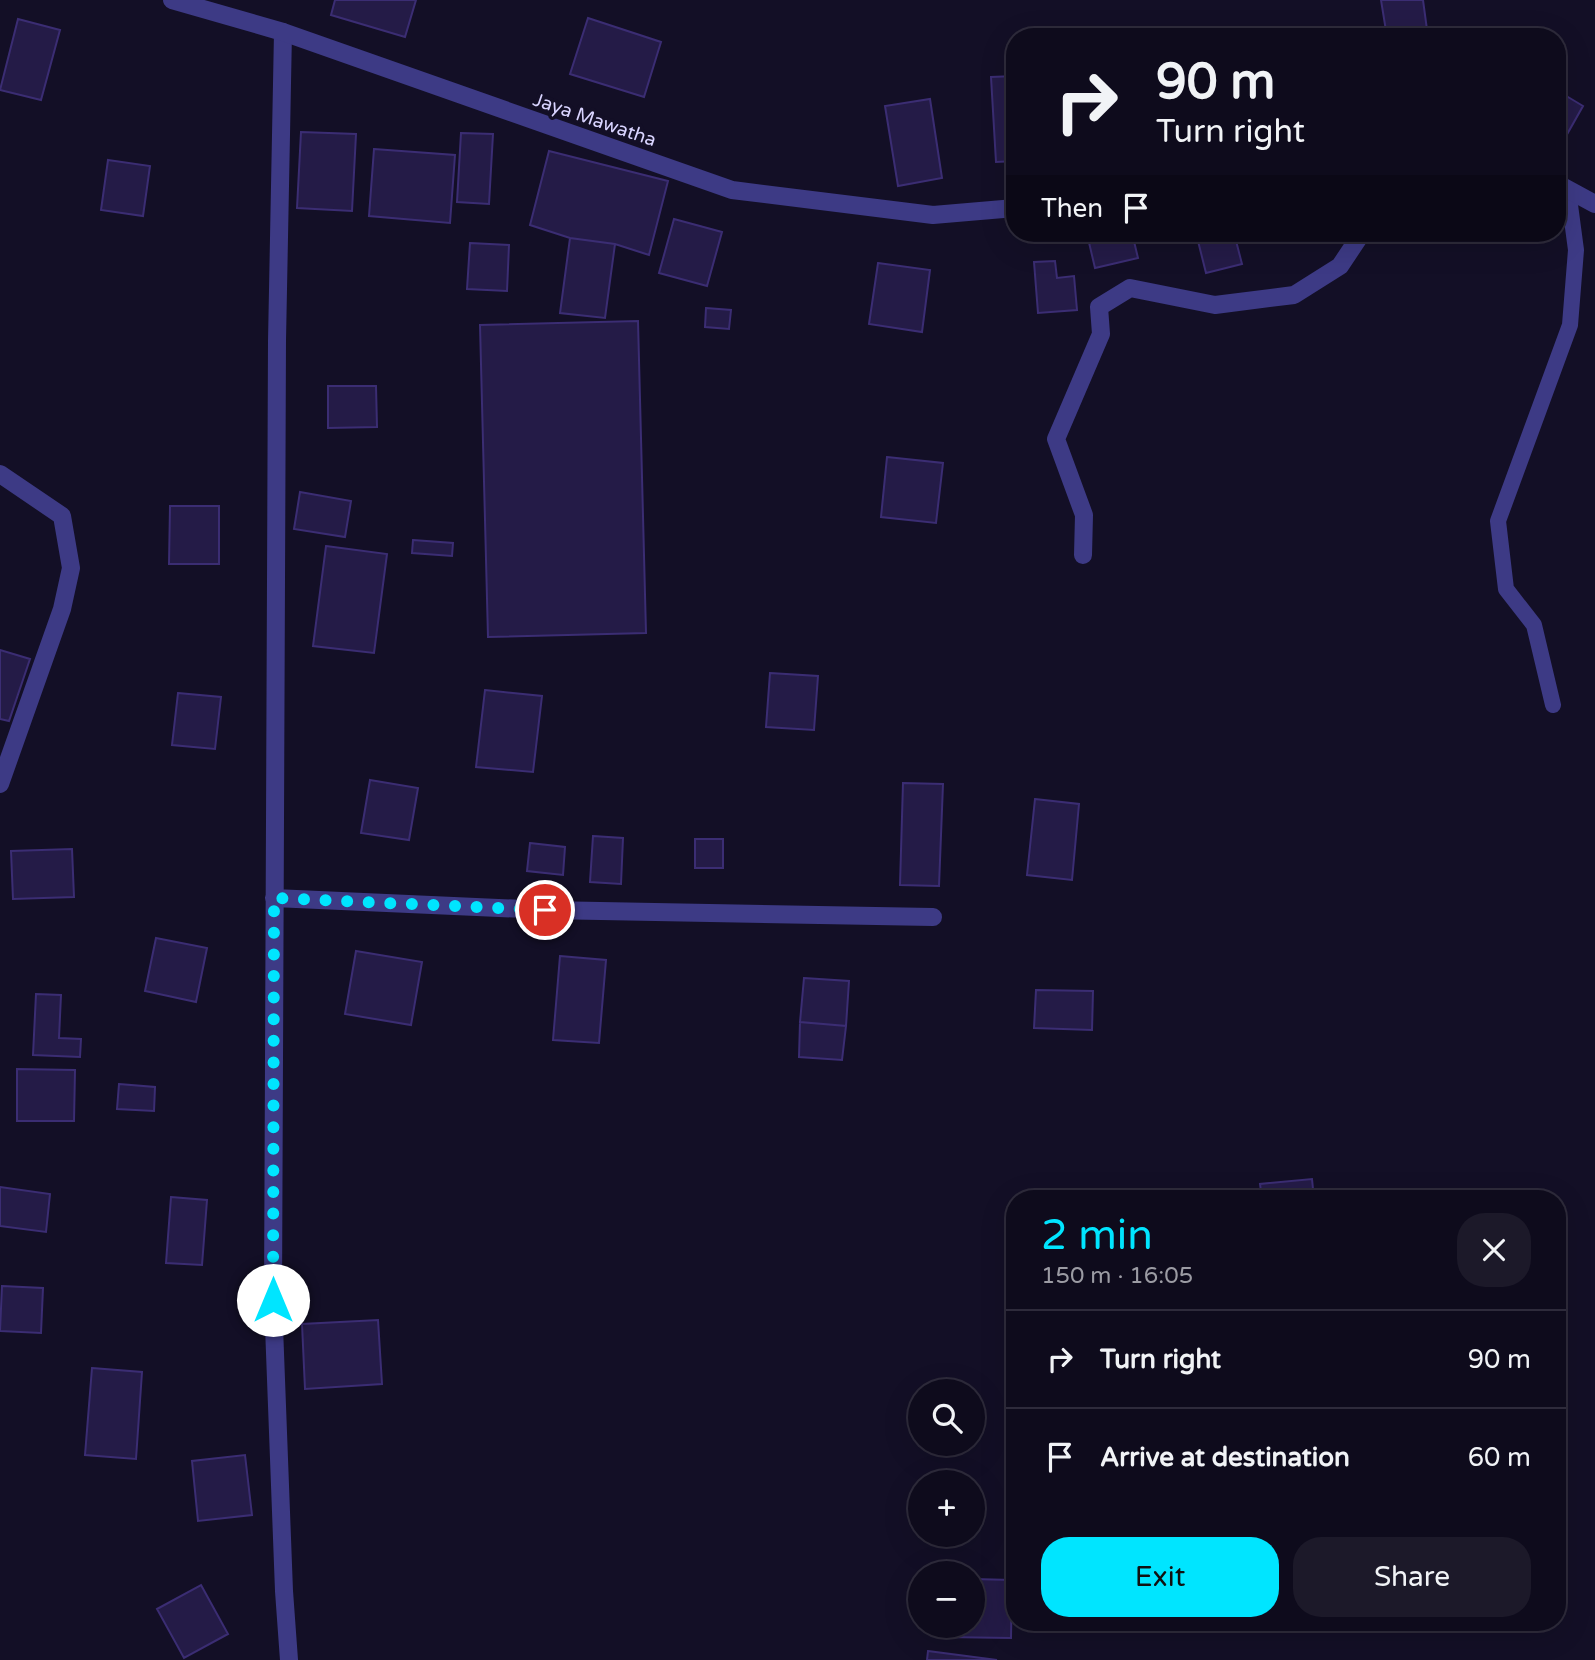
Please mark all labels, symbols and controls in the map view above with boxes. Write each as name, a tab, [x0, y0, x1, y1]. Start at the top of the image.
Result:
text: 90 m	[1156, 53, 1275, 112]
icon: right	[1041, 56, 1132, 147]
street label: Jaya Mawatha	[530, 89, 659, 151]
text: Turn right	[1156, 113, 1305, 151]
icon: arrive	[1117, 189, 1155, 227]
text: Then	[1041, 193, 1103, 224]
pin	[515, 880, 575, 940]
icon: arrive	[526, 891, 564, 929]
text: 2 min	[1041, 1210, 1153, 1261]
button: close	[1457, 1213, 1531, 1287]
text: 150 m · 16:05	[1041, 1262, 1193, 1290]
position arrow	[236, 1263, 310, 1337]
icon: right	[1041, 1340, 1079, 1378]
text: Turn right	[1100, 1344, 1221, 1375]
text: 90 m	[1468, 1344, 1531, 1375]
map controls	[908, 1379, 985, 1638]
button: search	[908, 1379, 985, 1456]
icon: arrive	[1041, 1438, 1079, 1476]
text: Arrive at destination	[1100, 1442, 1350, 1473]
text: 60 m	[1468, 1442, 1531, 1473]
button: +	[908, 1470, 985, 1547]
button: Exit	[1041, 1537, 1279, 1617]
button: Share	[1293, 1537, 1531, 1617]
button: −	[908, 1561, 985, 1638]

